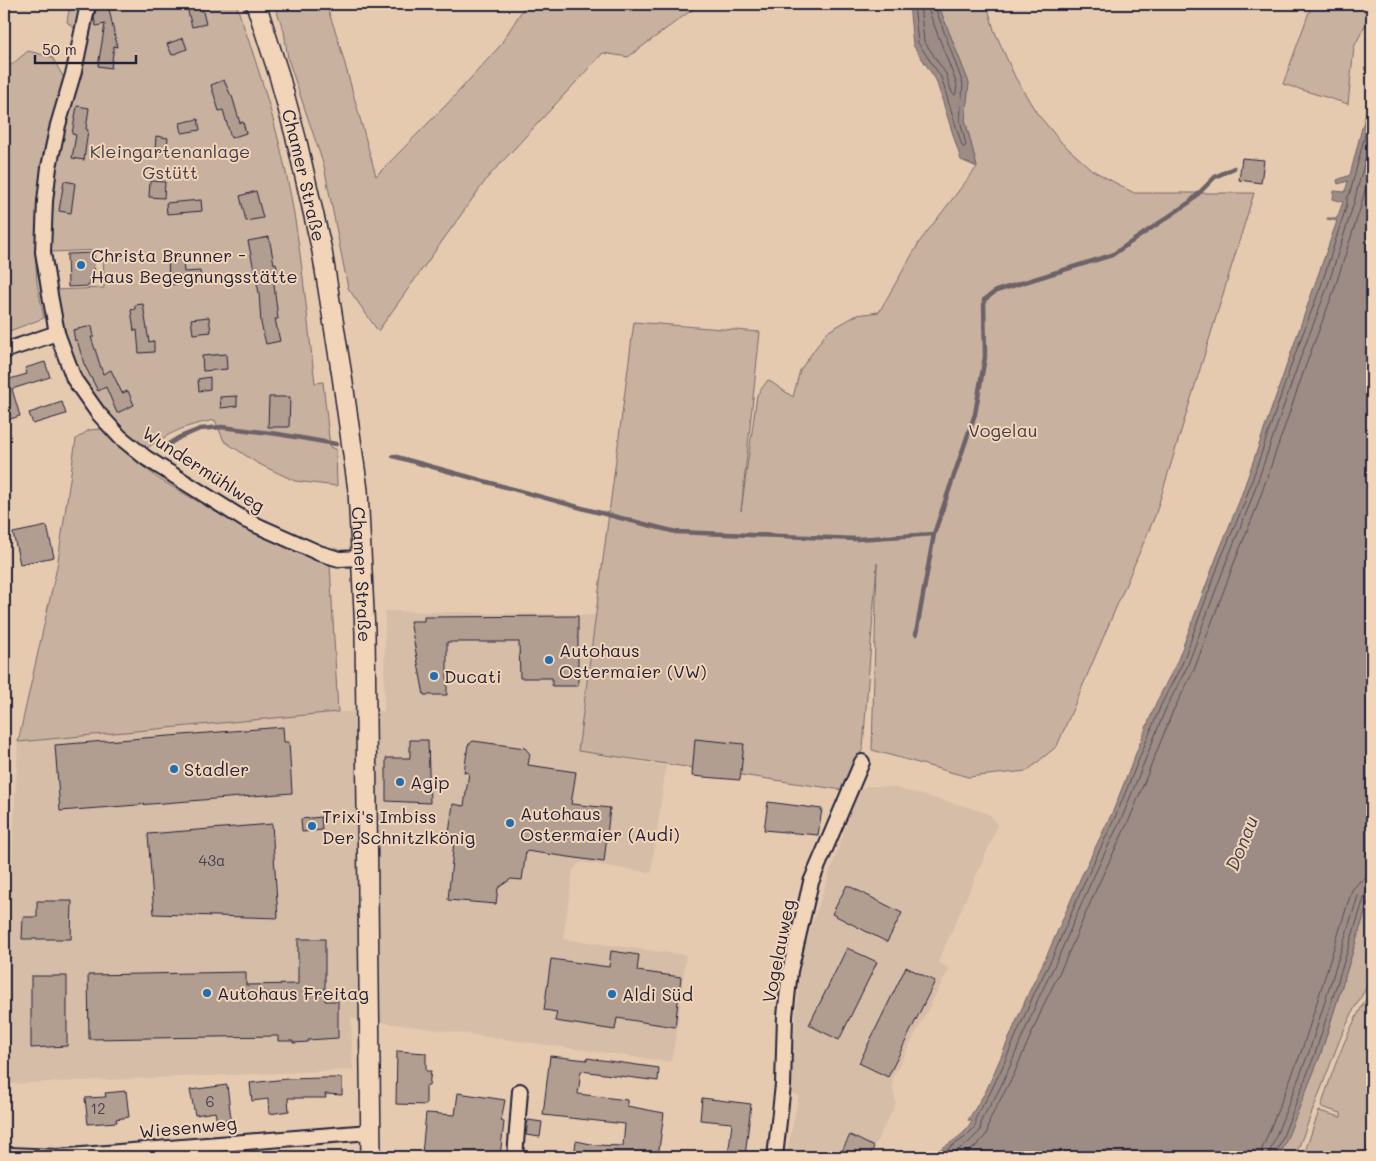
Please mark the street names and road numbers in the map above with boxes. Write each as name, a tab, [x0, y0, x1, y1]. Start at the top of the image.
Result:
street label: Chamer Straße	[277, 106, 331, 244]
street label: Wundermühlweg	[138, 420, 270, 518]
street label: Chamer Straße	[347, 506, 377, 642]
street label: Vogelauweg	[756, 897, 800, 1005]
street label: Wiesenweg	[138, 1111, 238, 1143]

